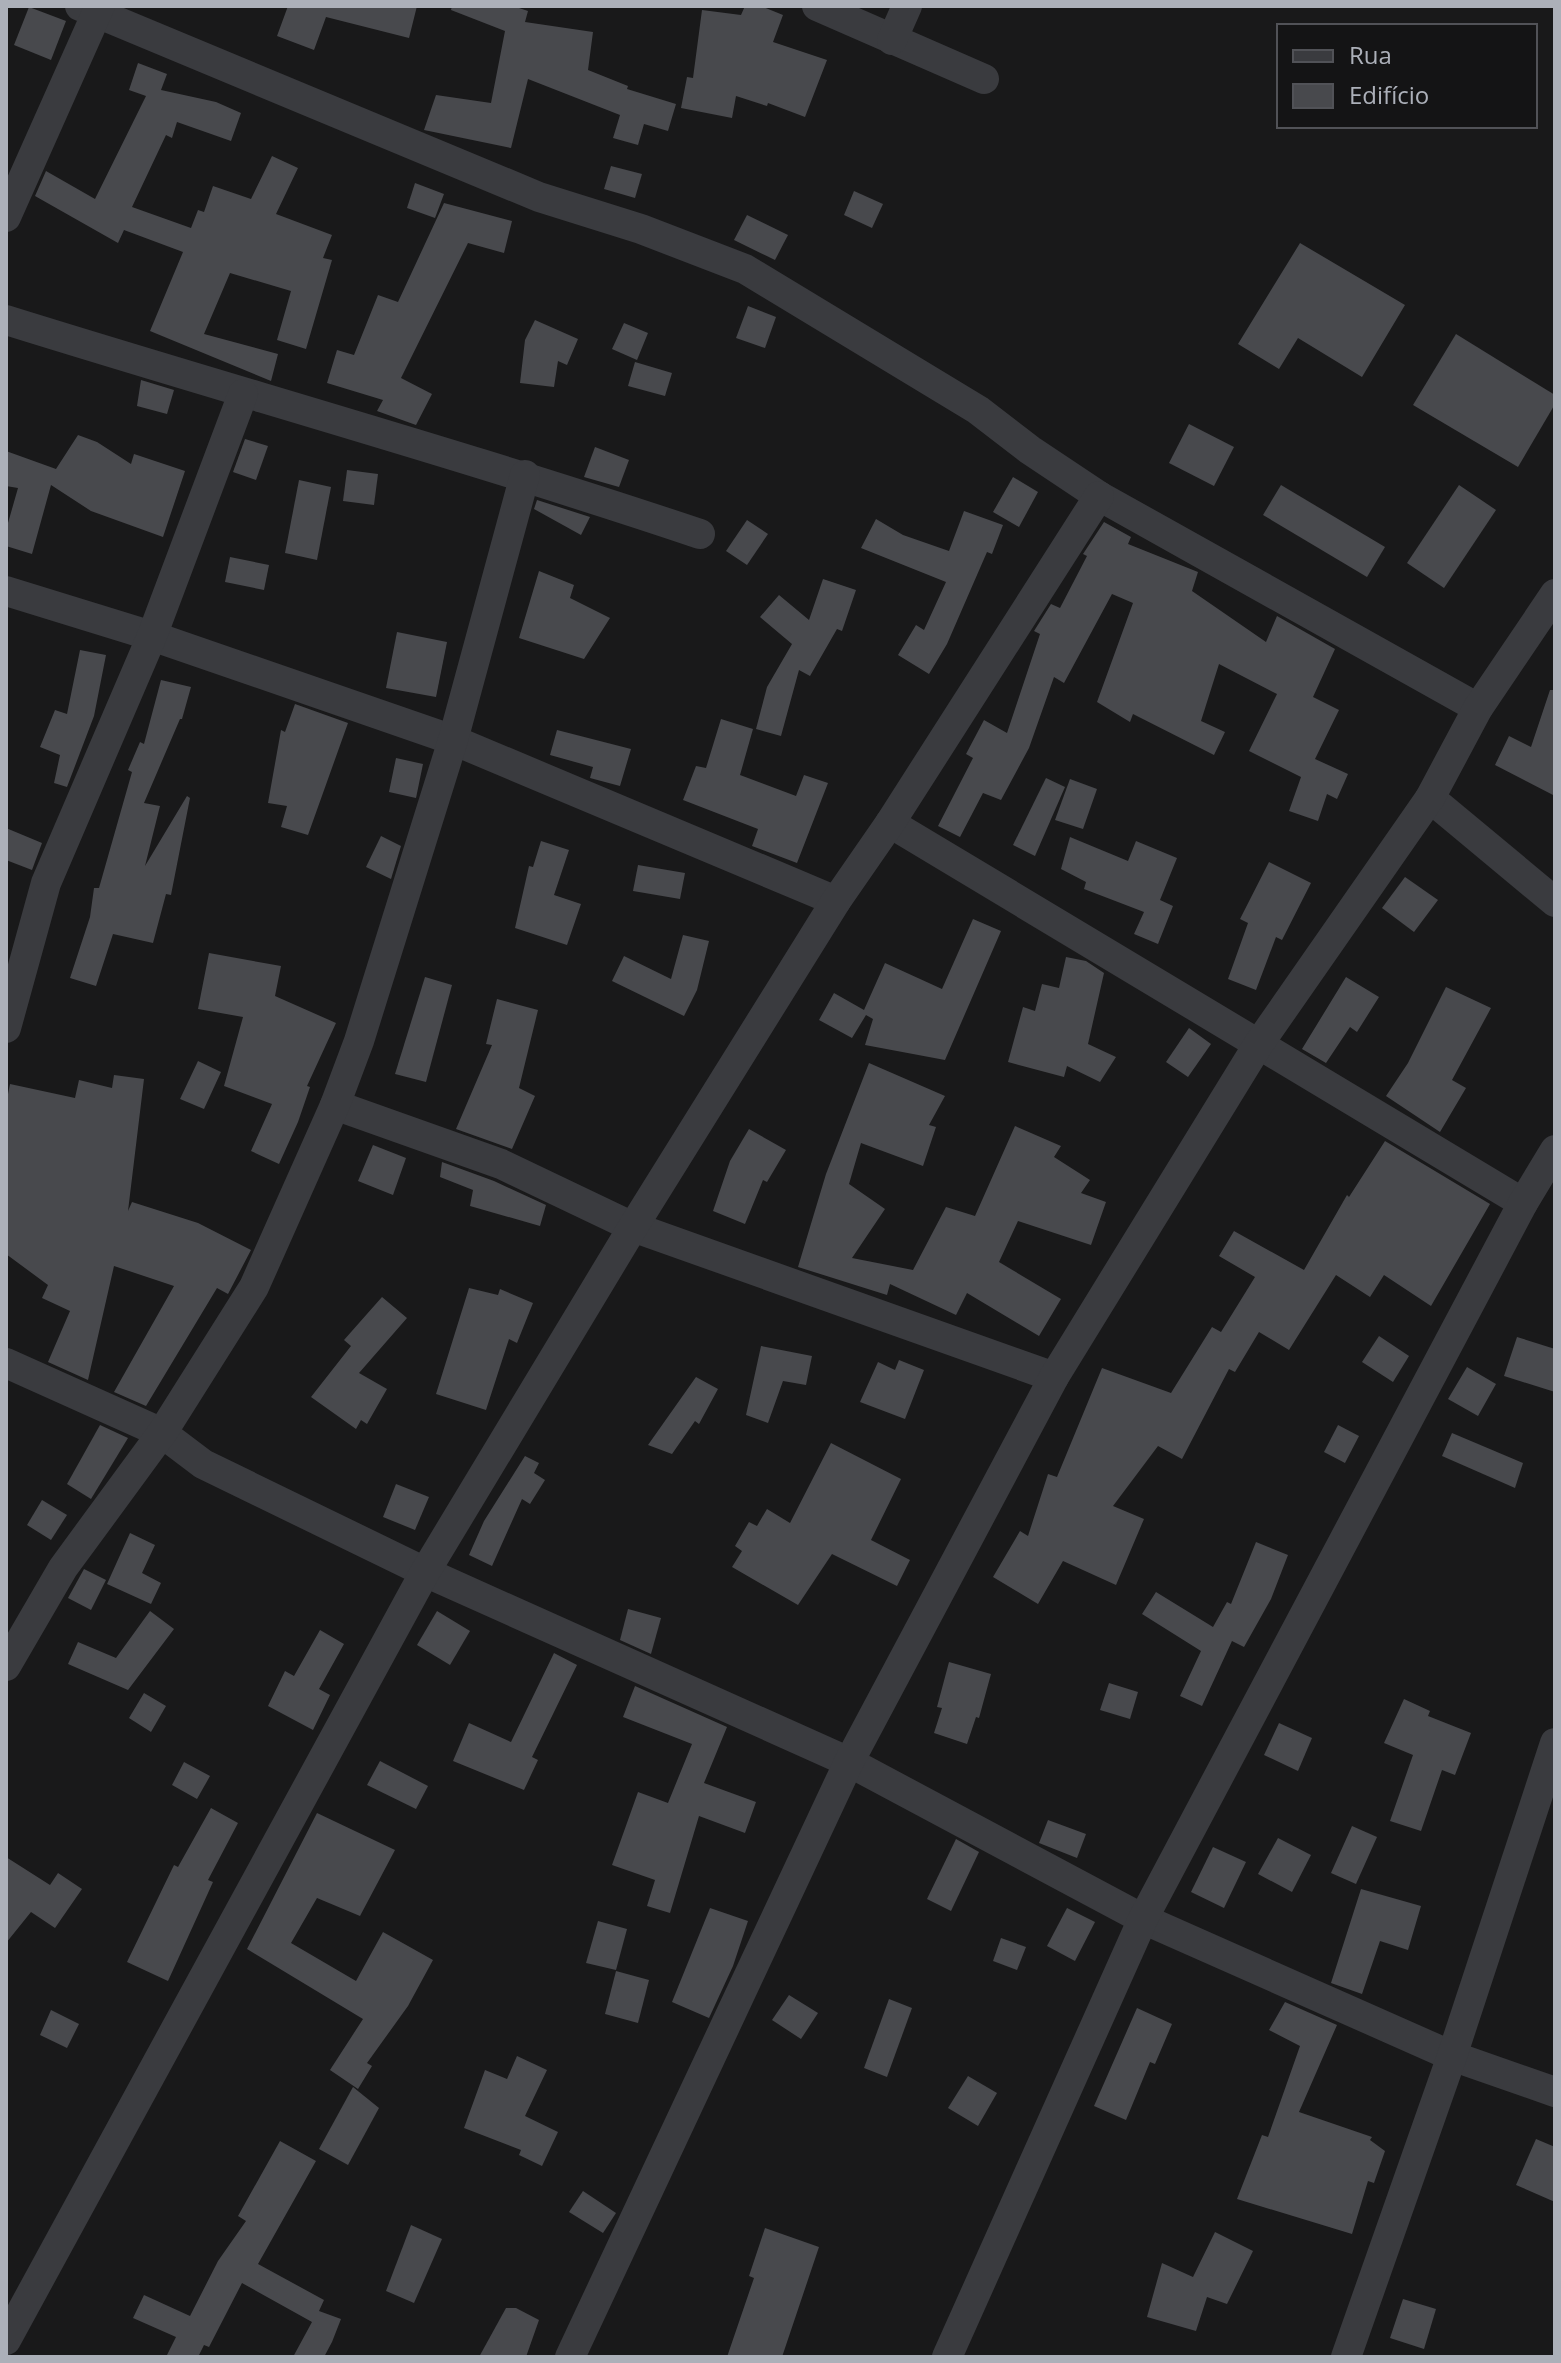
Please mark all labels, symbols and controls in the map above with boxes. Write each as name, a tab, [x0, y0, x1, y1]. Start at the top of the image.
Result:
legend	[1277, 24, 1537, 128]
text: Rua	[1349, 38, 1392, 71]
text: Edifício	[1349, 78, 1429, 111]

